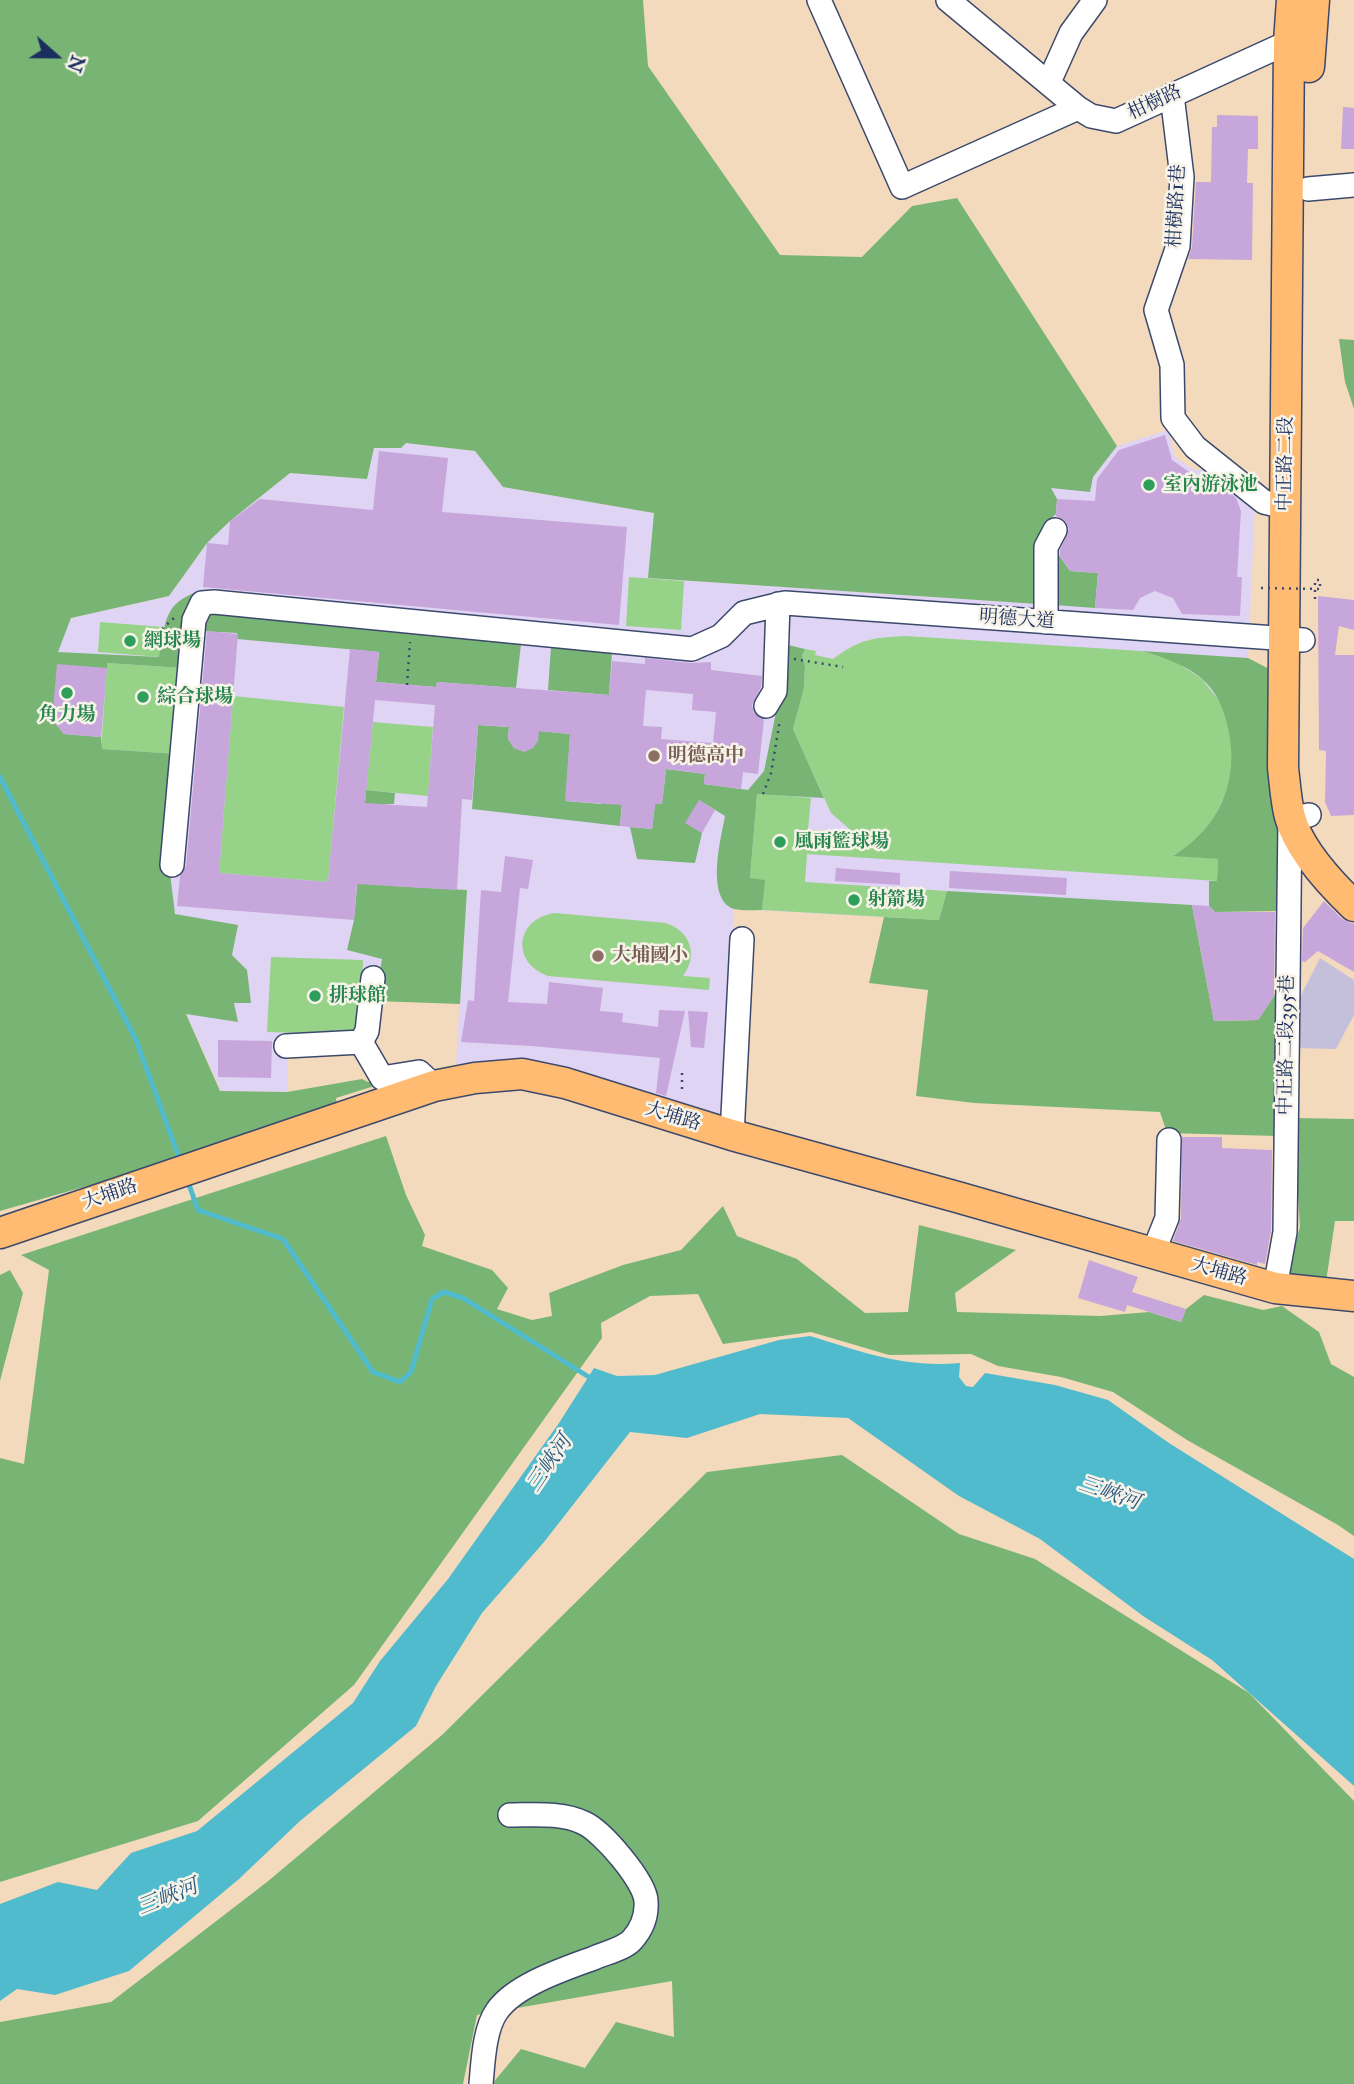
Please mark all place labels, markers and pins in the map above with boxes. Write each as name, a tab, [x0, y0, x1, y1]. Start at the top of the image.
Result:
place label: 室內游泳池	[1163, 474, 1258, 496]
marker: 室內游泳池	[1141, 477, 1157, 493]
place label: 網球場	[144, 630, 201, 652]
marker: 網球場	[122, 633, 138, 649]
marker: 角力場	[59, 685, 75, 701]
place label: 綜合球場	[157, 686, 233, 708]
marker: 綜合球場	[135, 689, 151, 705]
place label: 角力場	[39, 704, 95, 726]
place label: 明德高中	[668, 745, 744, 767]
marker: 明德高中	[646, 748, 662, 764]
place label: 風雨籃球場	[794, 831, 889, 853]
marker: 風雨籃球場	[772, 834, 788, 850]
place label: 射箭場	[868, 889, 925, 911]
marker: 射箭場	[846, 892, 862, 908]
place label: 大埔國小	[612, 945, 688, 967]
marker: 大埔國小	[590, 948, 606, 964]
place label: 排球館	[329, 985, 386, 1007]
marker: 排球館	[307, 988, 323, 1004]

